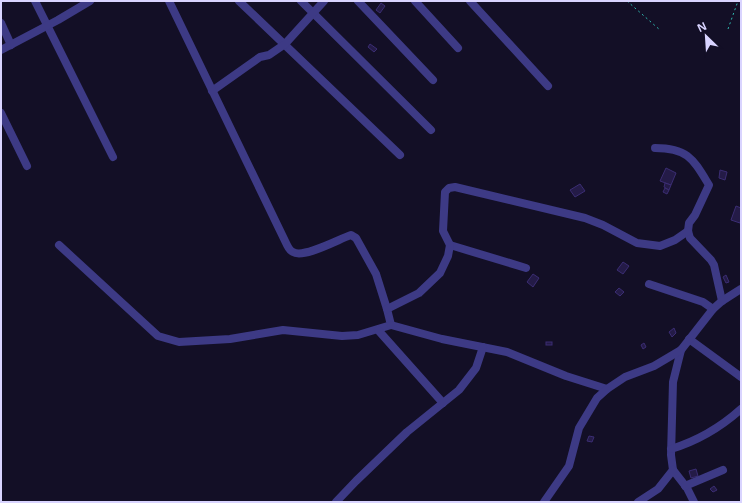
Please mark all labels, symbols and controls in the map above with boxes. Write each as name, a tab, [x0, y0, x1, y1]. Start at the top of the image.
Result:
north arrow	[686, 16, 726, 56]
text: N	[694, 18, 709, 35]

